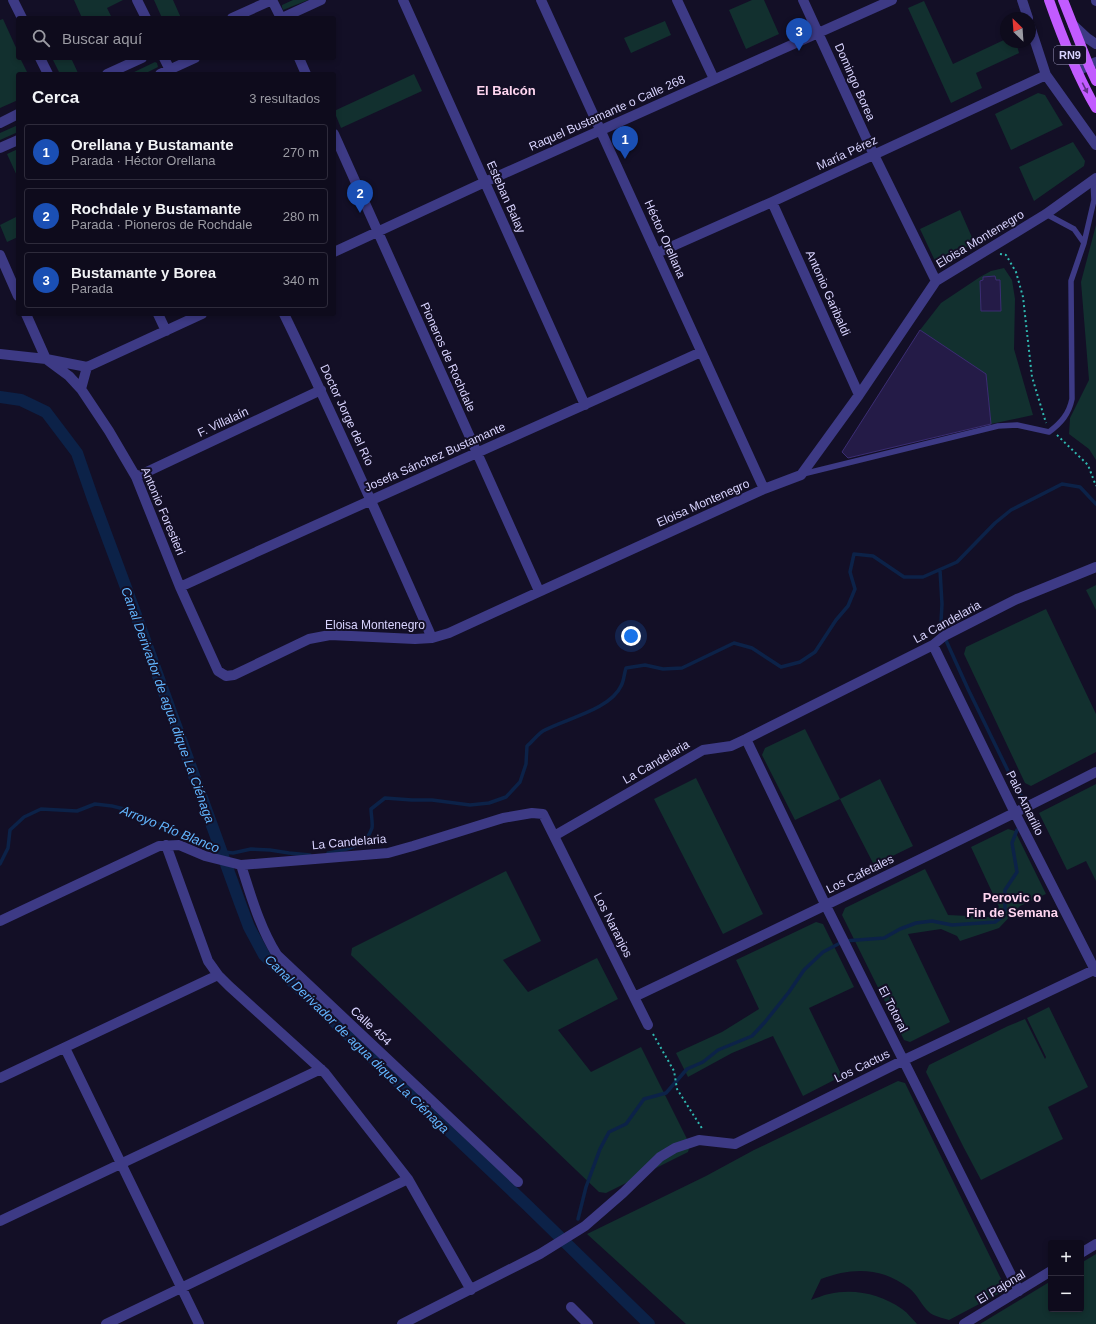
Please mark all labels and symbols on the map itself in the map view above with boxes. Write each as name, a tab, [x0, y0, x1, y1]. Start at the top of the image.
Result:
north arrow	[1000, 12, 1036, 48]
pin: 3	[786, 18, 812, 51]
street label: Domingo Borea	[832, 41, 878, 123]
road number: RN9	[1054, 46, 1086, 64]
street label: Raquel Bustamante o Calle 268	[527, 72, 688, 154]
one-way arrow	[1082, 82, 1088, 94]
district label: El Balcón	[476, 83, 536, 98]
pin: 1	[612, 126, 638, 159]
street label: María Pérez	[814, 133, 880, 173]
street label: Esteban Balay	[484, 159, 528, 235]
pin: 2	[347, 180, 373, 213]
street label: Héctor Orellana	[642, 198, 689, 281]
street label: Eloisa Montenegro	[934, 207, 1027, 271]
street label: Antonio Garibaldi	[803, 248, 853, 338]
street label: Pioneros de Rochdale	[418, 300, 479, 414]
street label: Doctor Jorge del Río	[317, 362, 377, 468]
street label: F. Villalaín	[195, 404, 251, 440]
street label: Josefa Sánchez Bustamante	[362, 419, 508, 494]
street label: Antonio Forestieri	[138, 465, 188, 557]
street label: Eloisa Montenegro	[654, 476, 752, 530]
water label: Canal Derivador de agua dique La Ciénaga	[118, 585, 218, 825]
street label: La Candelaria	[911, 598, 983, 646]
street label: Eloisa Montenegro	[325, 618, 425, 632]
your location	[621, 626, 641, 646]
street label: La Candelaria	[620, 737, 692, 787]
street label: Palo Amarillo	[1003, 768, 1047, 838]
water label: Arroyo Río Blanco	[117, 802, 222, 856]
street label: La Candelaria	[311, 832, 387, 852]
street label: Los Cafetales	[824, 852, 896, 896]
street label: Los Naranjos	[591, 890, 635, 960]
district label: Perovic o Fin de Semana	[966, 890, 1059, 920]
water label: Canal Derivador de agua dique La Ciénaga	[262, 952, 452, 1136]
street label: El Totoral	[875, 984, 911, 1034]
street label: Calle 454	[348, 1004, 395, 1049]
street label: Los Cactus	[832, 1047, 892, 1085]
street label: El Pajonal	[974, 1267, 1028, 1307]

